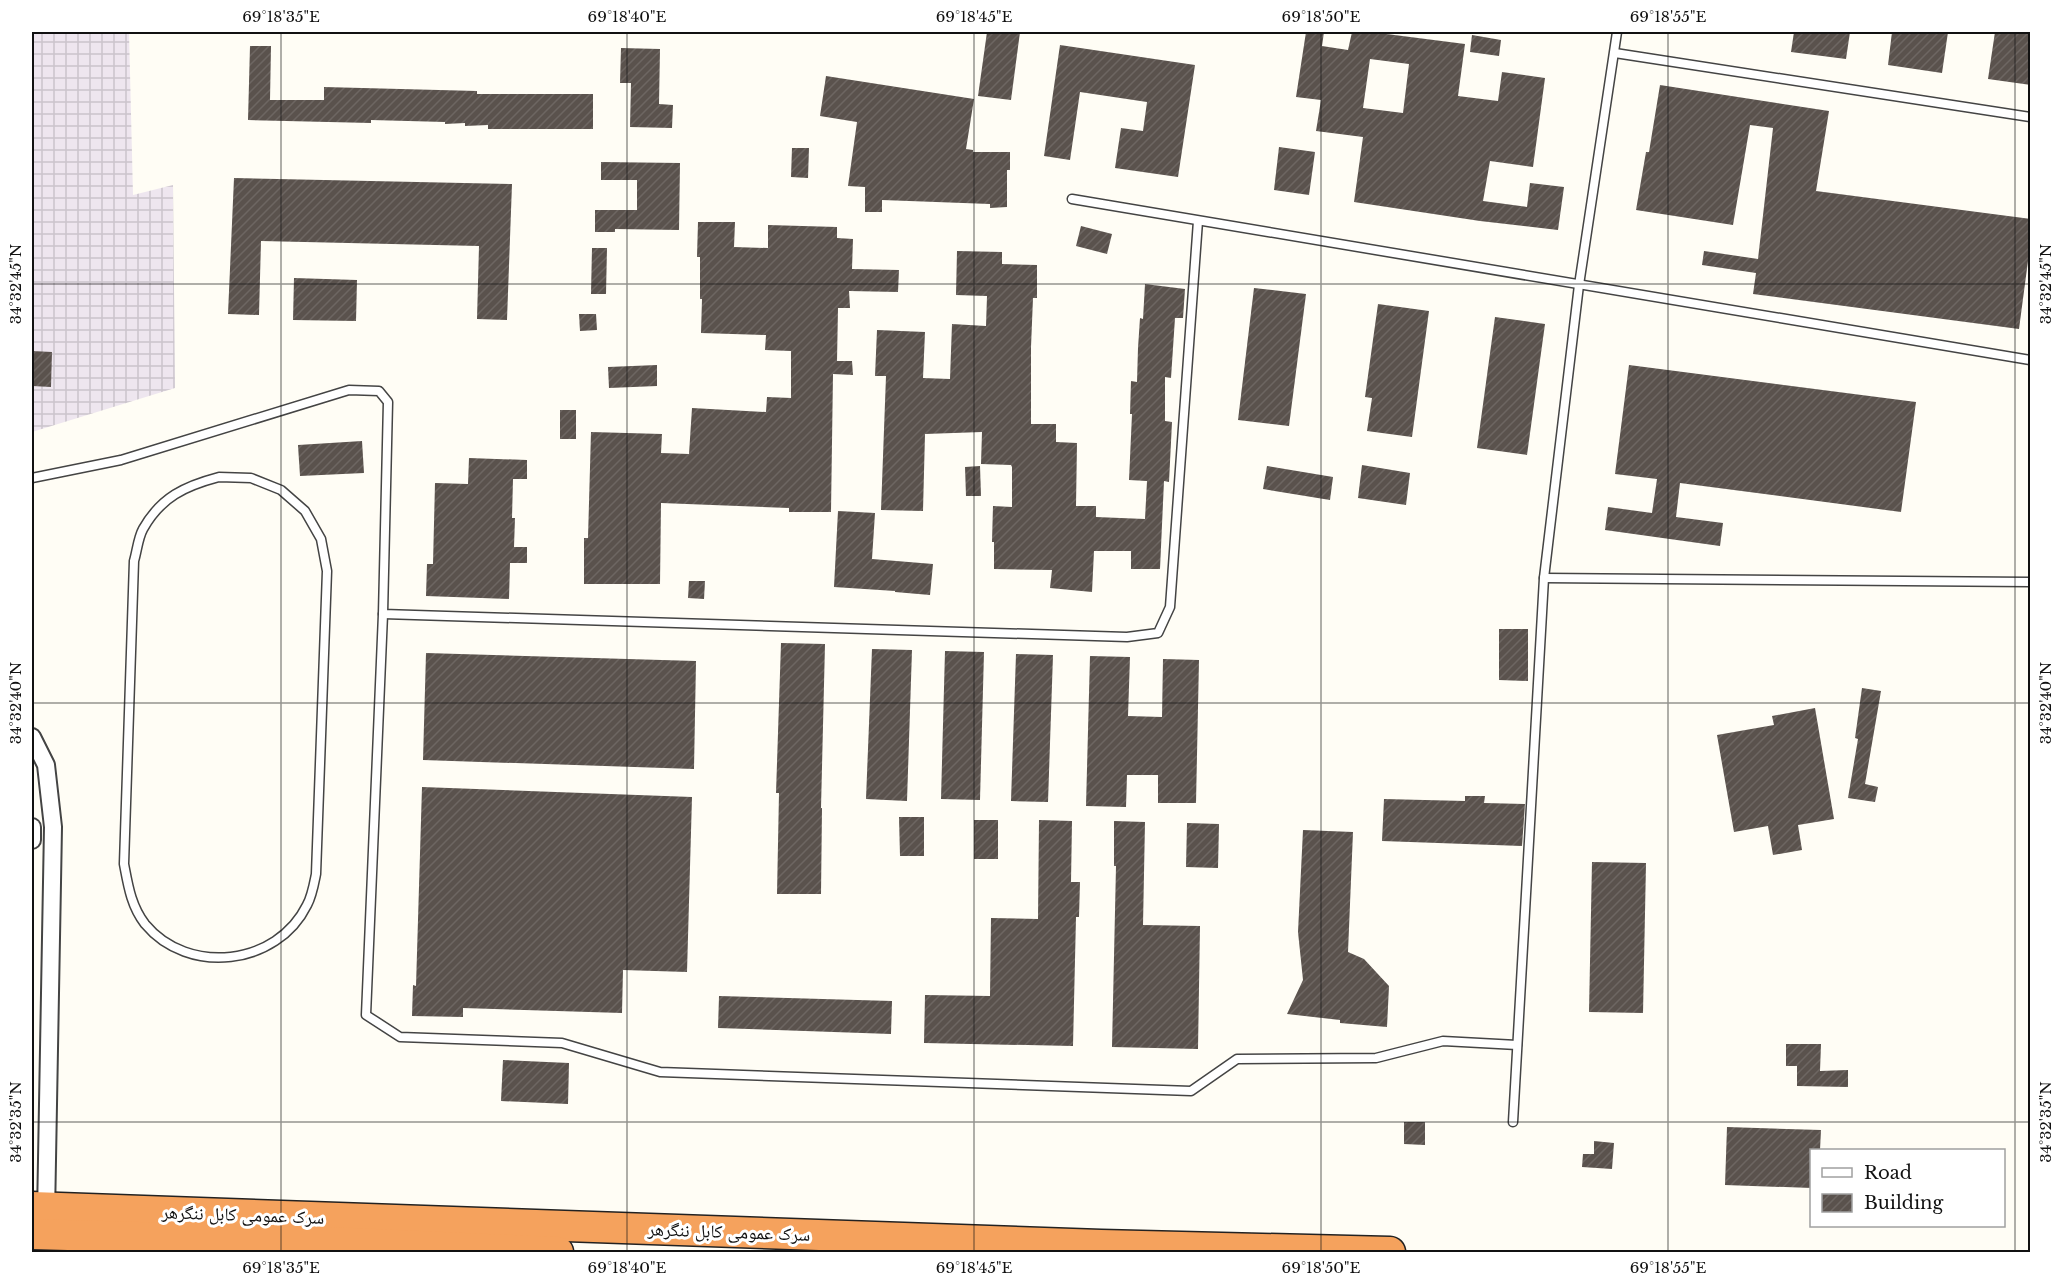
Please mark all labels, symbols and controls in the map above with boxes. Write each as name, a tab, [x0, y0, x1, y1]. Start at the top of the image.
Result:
text: 69°18'35"E	[242, 7, 320, 26]
text: 69°18'40"E	[588, 7, 667, 26]
text: 69°18'45"E	[936, 7, 1012, 26]
text: 69°18'50"E	[1282, 7, 1360, 26]
text: 69°18'55"E	[1630, 7, 1706, 26]
text: 34°32'45"N	[6, 244, 25, 324]
text: 34°32'45"N	[2036, 244, 2055, 324]
text: 34°32'40"N	[6, 662, 25, 744]
text: 34°32'40"N	[2036, 662, 2055, 744]
text: 34°32'35"N	[6, 1081, 25, 1163]
text: 34°32'35"N	[2036, 1081, 2055, 1163]
legend	[1810, 1149, 2005, 1227]
text: Road	[1864, 1162, 1912, 1184]
text: Building	[1864, 1192, 1943, 1214]
street label: سرک عمومی کابل ننگرهر	[160, 1201, 325, 1229]
street label: سرک عمومی کابل ننگرهر	[646, 1218, 811, 1246]
text: 69°18'35"E	[242, 1258, 320, 1277]
text: 69°18'40"E	[588, 1258, 667, 1277]
text: 69°18'45"E	[936, 1258, 1012, 1277]
text: 69°18'50"E	[1282, 1258, 1360, 1277]
text: 69°18'55"E	[1630, 1258, 1706, 1277]

